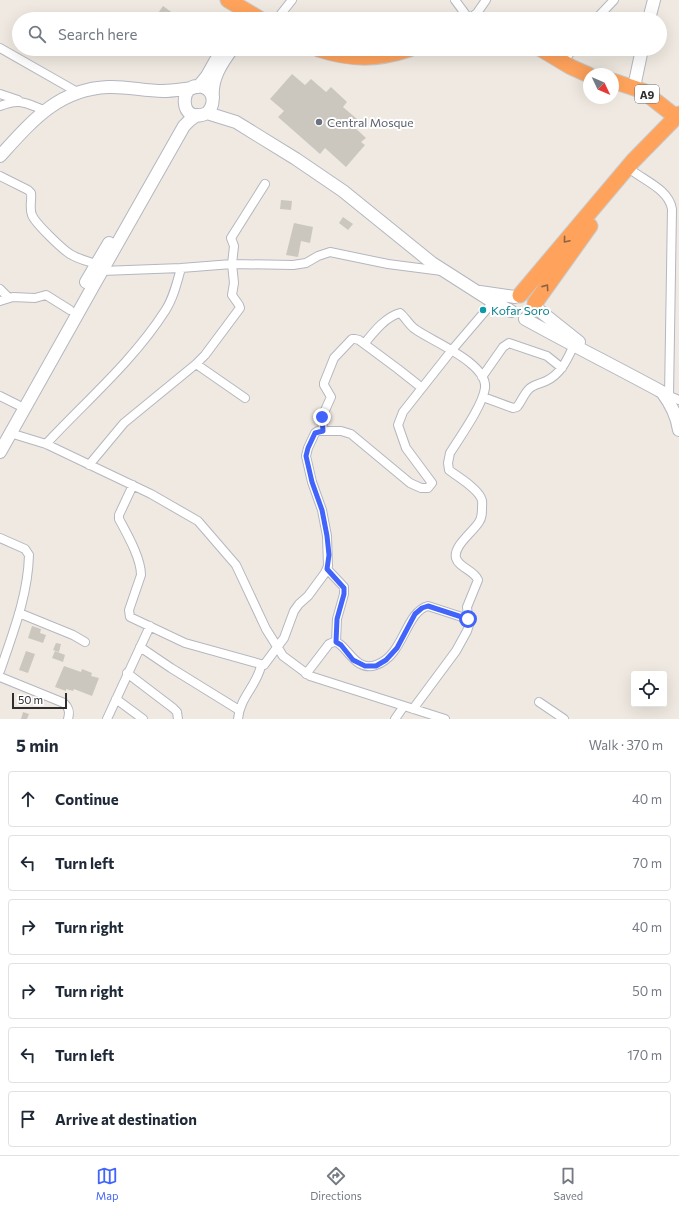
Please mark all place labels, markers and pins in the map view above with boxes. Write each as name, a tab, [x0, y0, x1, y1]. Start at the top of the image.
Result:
place label: Central Mosque	[327, 115, 414, 129]
marker: Central Mosque	[314, 117, 324, 127]
place label: Kofar Soro	[491, 303, 550, 317]
marker: Kofar Soro	[478, 305, 488, 315]

